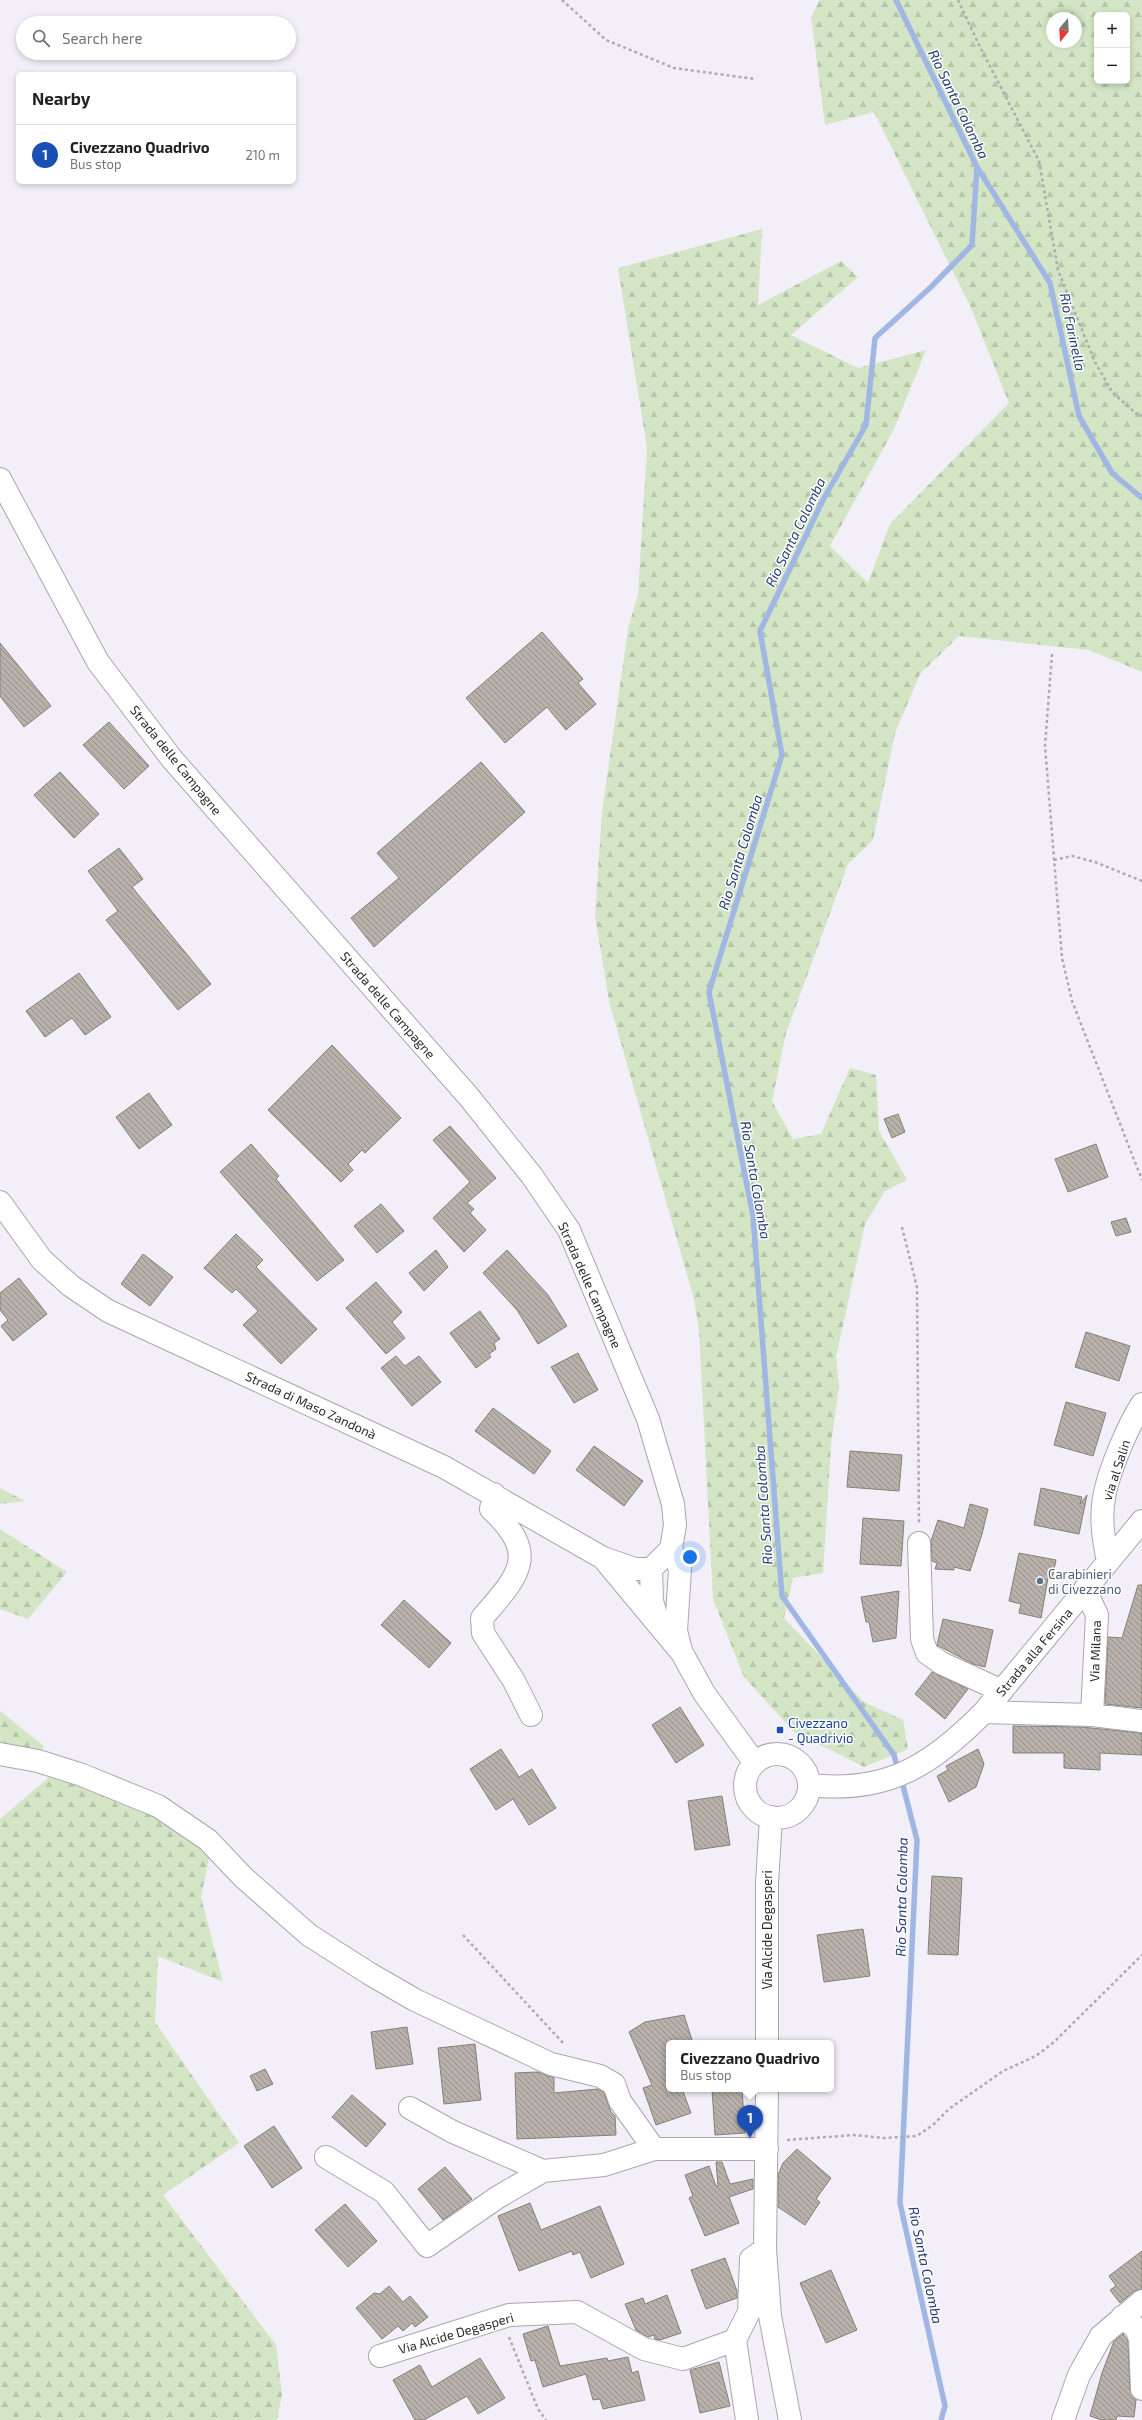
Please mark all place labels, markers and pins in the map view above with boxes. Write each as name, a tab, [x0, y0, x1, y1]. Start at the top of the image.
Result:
place label: Carabinieri di Civezzano	[1048, 1566, 1121, 1597]
marker: Carabinieri di Civezzano	[1035, 1576, 1045, 1586]
place label: Civezzano - Quadrivio	[788, 1715, 853, 1746]
marker: Civezzano - Quadrivio	[775, 1725, 785, 1735]
pin: 1	[737, 2105, 763, 2138]

